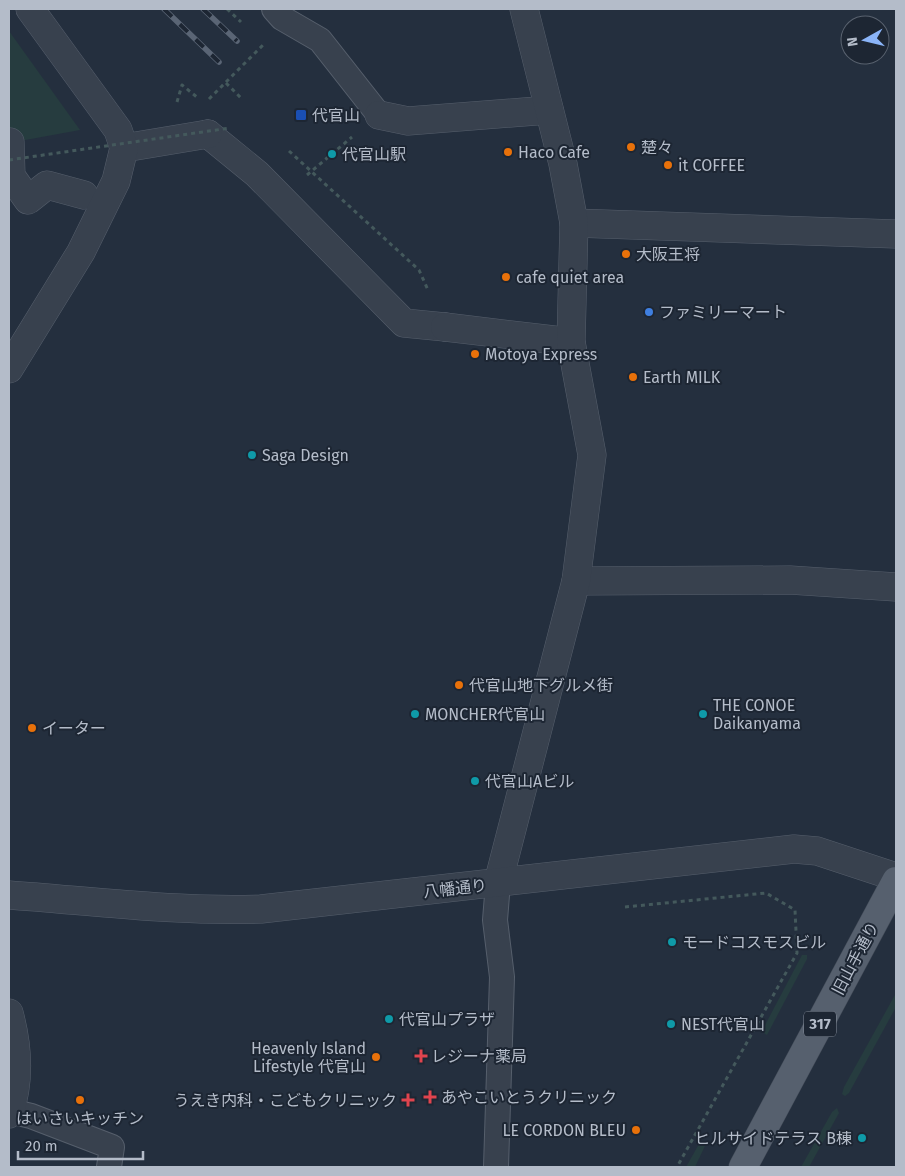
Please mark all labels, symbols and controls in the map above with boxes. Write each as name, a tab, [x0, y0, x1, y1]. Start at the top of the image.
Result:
north arrow	[840, 15, 890, 65]
text: N	[844, 36, 862, 48]
place label: 代官山	[312, 106, 360, 125]
marker: 代官山	[294, 108, 308, 122]
place label: 楚々	[641, 138, 673, 157]
marker: 楚々	[625, 141, 637, 153]
place label: Haco Cafe	[518, 143, 590, 162]
place label: 代官山駅	[342, 145, 406, 164]
marker: Haco Cafe	[502, 146, 514, 158]
marker: 代官山駅	[326, 148, 338, 160]
place label: it COFFEE	[678, 156, 745, 175]
marker: it COFFEE	[662, 159, 674, 171]
place label: 大阪王将	[636, 245, 700, 264]
marker: 大阪王将	[620, 248, 632, 260]
place label: cafe quiet area	[516, 268, 624, 287]
marker: cafe quiet area	[500, 271, 512, 283]
place label: ファミリーマート	[659, 303, 787, 322]
marker: ファミリーマート	[643, 306, 655, 318]
place label: Motoya Express	[485, 345, 597, 364]
marker: Motoya Express	[469, 348, 481, 360]
place label: Earth MILK	[643, 368, 721, 387]
marker: Earth MILK	[627, 371, 639, 383]
place label: Saga Design	[262, 446, 349, 465]
marker: Saga Design	[246, 449, 258, 461]
place label: 代官山地下グルメ街	[469, 676, 613, 695]
marker: 代官山地下グルメ街	[453, 679, 465, 691]
place label: THE CONOE Daikanyama	[713, 696, 801, 733]
place label: MONCHER代官山	[425, 705, 545, 724]
marker: MONCHER代官山	[409, 708, 421, 720]
marker: THE CONOE Daikanyama	[697, 708, 709, 720]
place label: イーター	[42, 719, 106, 738]
marker: イーター	[26, 722, 38, 734]
place label: 代官山Aビル	[485, 772, 574, 791]
marker: 代官山Aビル	[469, 775, 481, 787]
street label: 八幡通り	[422, 876, 488, 901]
street label: 旧山手通り	[828, 918, 883, 998]
place label: モードコスモスビル	[682, 933, 826, 952]
marker: モードコスモスビル	[666, 936, 678, 948]
place label: 代官山プラザ	[399, 1010, 495, 1029]
road number: 317	[804, 1012, 836, 1036]
marker: 代官山プラザ	[383, 1013, 395, 1025]
place label: NEST代官山	[681, 1015, 765, 1034]
marker: NEST代官山	[665, 1018, 677, 1030]
place label: Heavenly Island Lifestyle 代官山	[251, 1039, 366, 1076]
place label: レジーナ薬局	[431, 1047, 527, 1066]
marker: レジーナ薬局	[415, 1050, 427, 1062]
marker: Heavenly Island Lifestyle 代官山	[370, 1051, 382, 1063]
place label: あやこいとうクリニック	[441, 1088, 617, 1107]
marker: あやこいとうクリニック	[423, 1090, 437, 1104]
place label: うえき内科・こどもクリニック	[173, 1091, 397, 1110]
marker: うえき内科・こどもクリニック	[401, 1093, 415, 1107]
marker: はいさいキッチン	[74, 1094, 86, 1106]
place label: はいさいキッチン	[16, 1109, 144, 1128]
place label: LE CORDON BLEU	[502, 1121, 626, 1140]
marker: LE CORDON BLEU	[630, 1124, 642, 1136]
scale bar	[18, 1128, 142, 1160]
place label: ヒルサイドテラス B棟	[694, 1129, 852, 1148]
marker: ヒルサイドテラス B棟	[856, 1132, 868, 1144]
text: 20 m	[25, 1137, 58, 1155]

